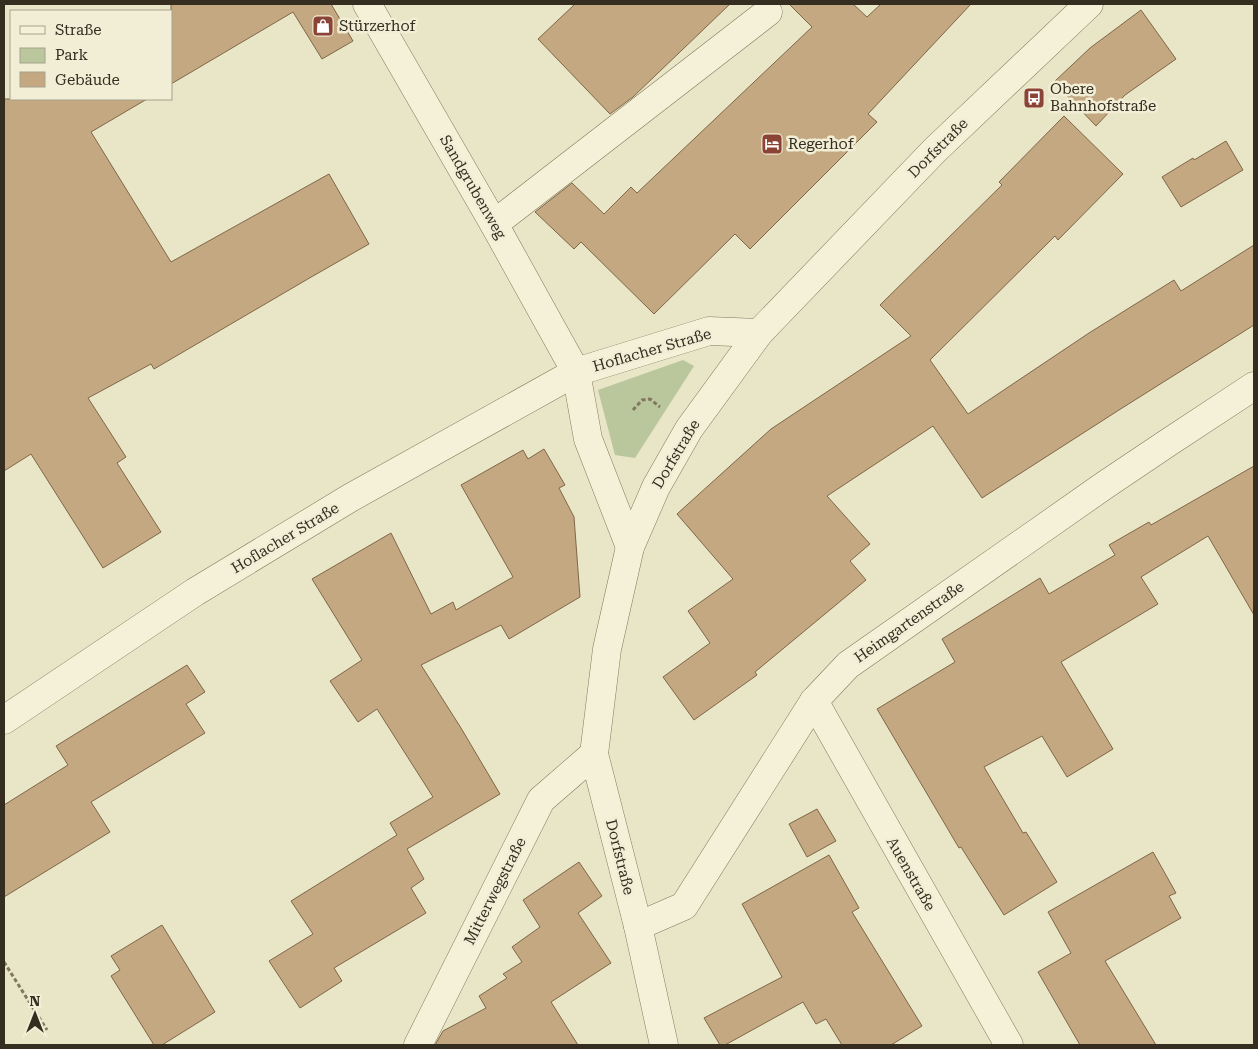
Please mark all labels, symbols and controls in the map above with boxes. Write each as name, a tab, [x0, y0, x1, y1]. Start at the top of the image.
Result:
legend	[10, 10, 172, 100]
shop icon: Stürzerhof	[311, 14, 335, 38]
place label: Stürzerhof	[339, 17, 417, 35]
text: Straße	[55, 21, 102, 39]
text: Park	[55, 46, 89, 64]
text: Gebäude	[55, 71, 120, 89]
place label: Obere Bahnhofstraße	[1050, 80, 1156, 115]
bus stop icon: Obere Bahnhofstraße	[1022, 86, 1046, 110]
street label: Dorfstraße	[904, 114, 972, 182]
street label: Sandgrubenweg	[436, 132, 510, 243]
hotel icon: Regerhof	[760, 132, 784, 156]
place label: Regerhof	[788, 135, 855, 153]
street label: Hoflacher Straße	[591, 324, 713, 376]
street label: Dorfstraße	[648, 416, 704, 492]
street label: Hoflacher Straße	[228, 499, 342, 577]
street label: Heimgartenstraße	[851, 577, 967, 667]
street label: Dorfstraße	[602, 817, 638, 897]
street label: Mitterwegstraße	[460, 834, 530, 948]
street label: Auenstraße	[883, 834, 939, 914]
north arrow	[10, 989, 60, 1039]
text: N	[30, 993, 41, 1009]

